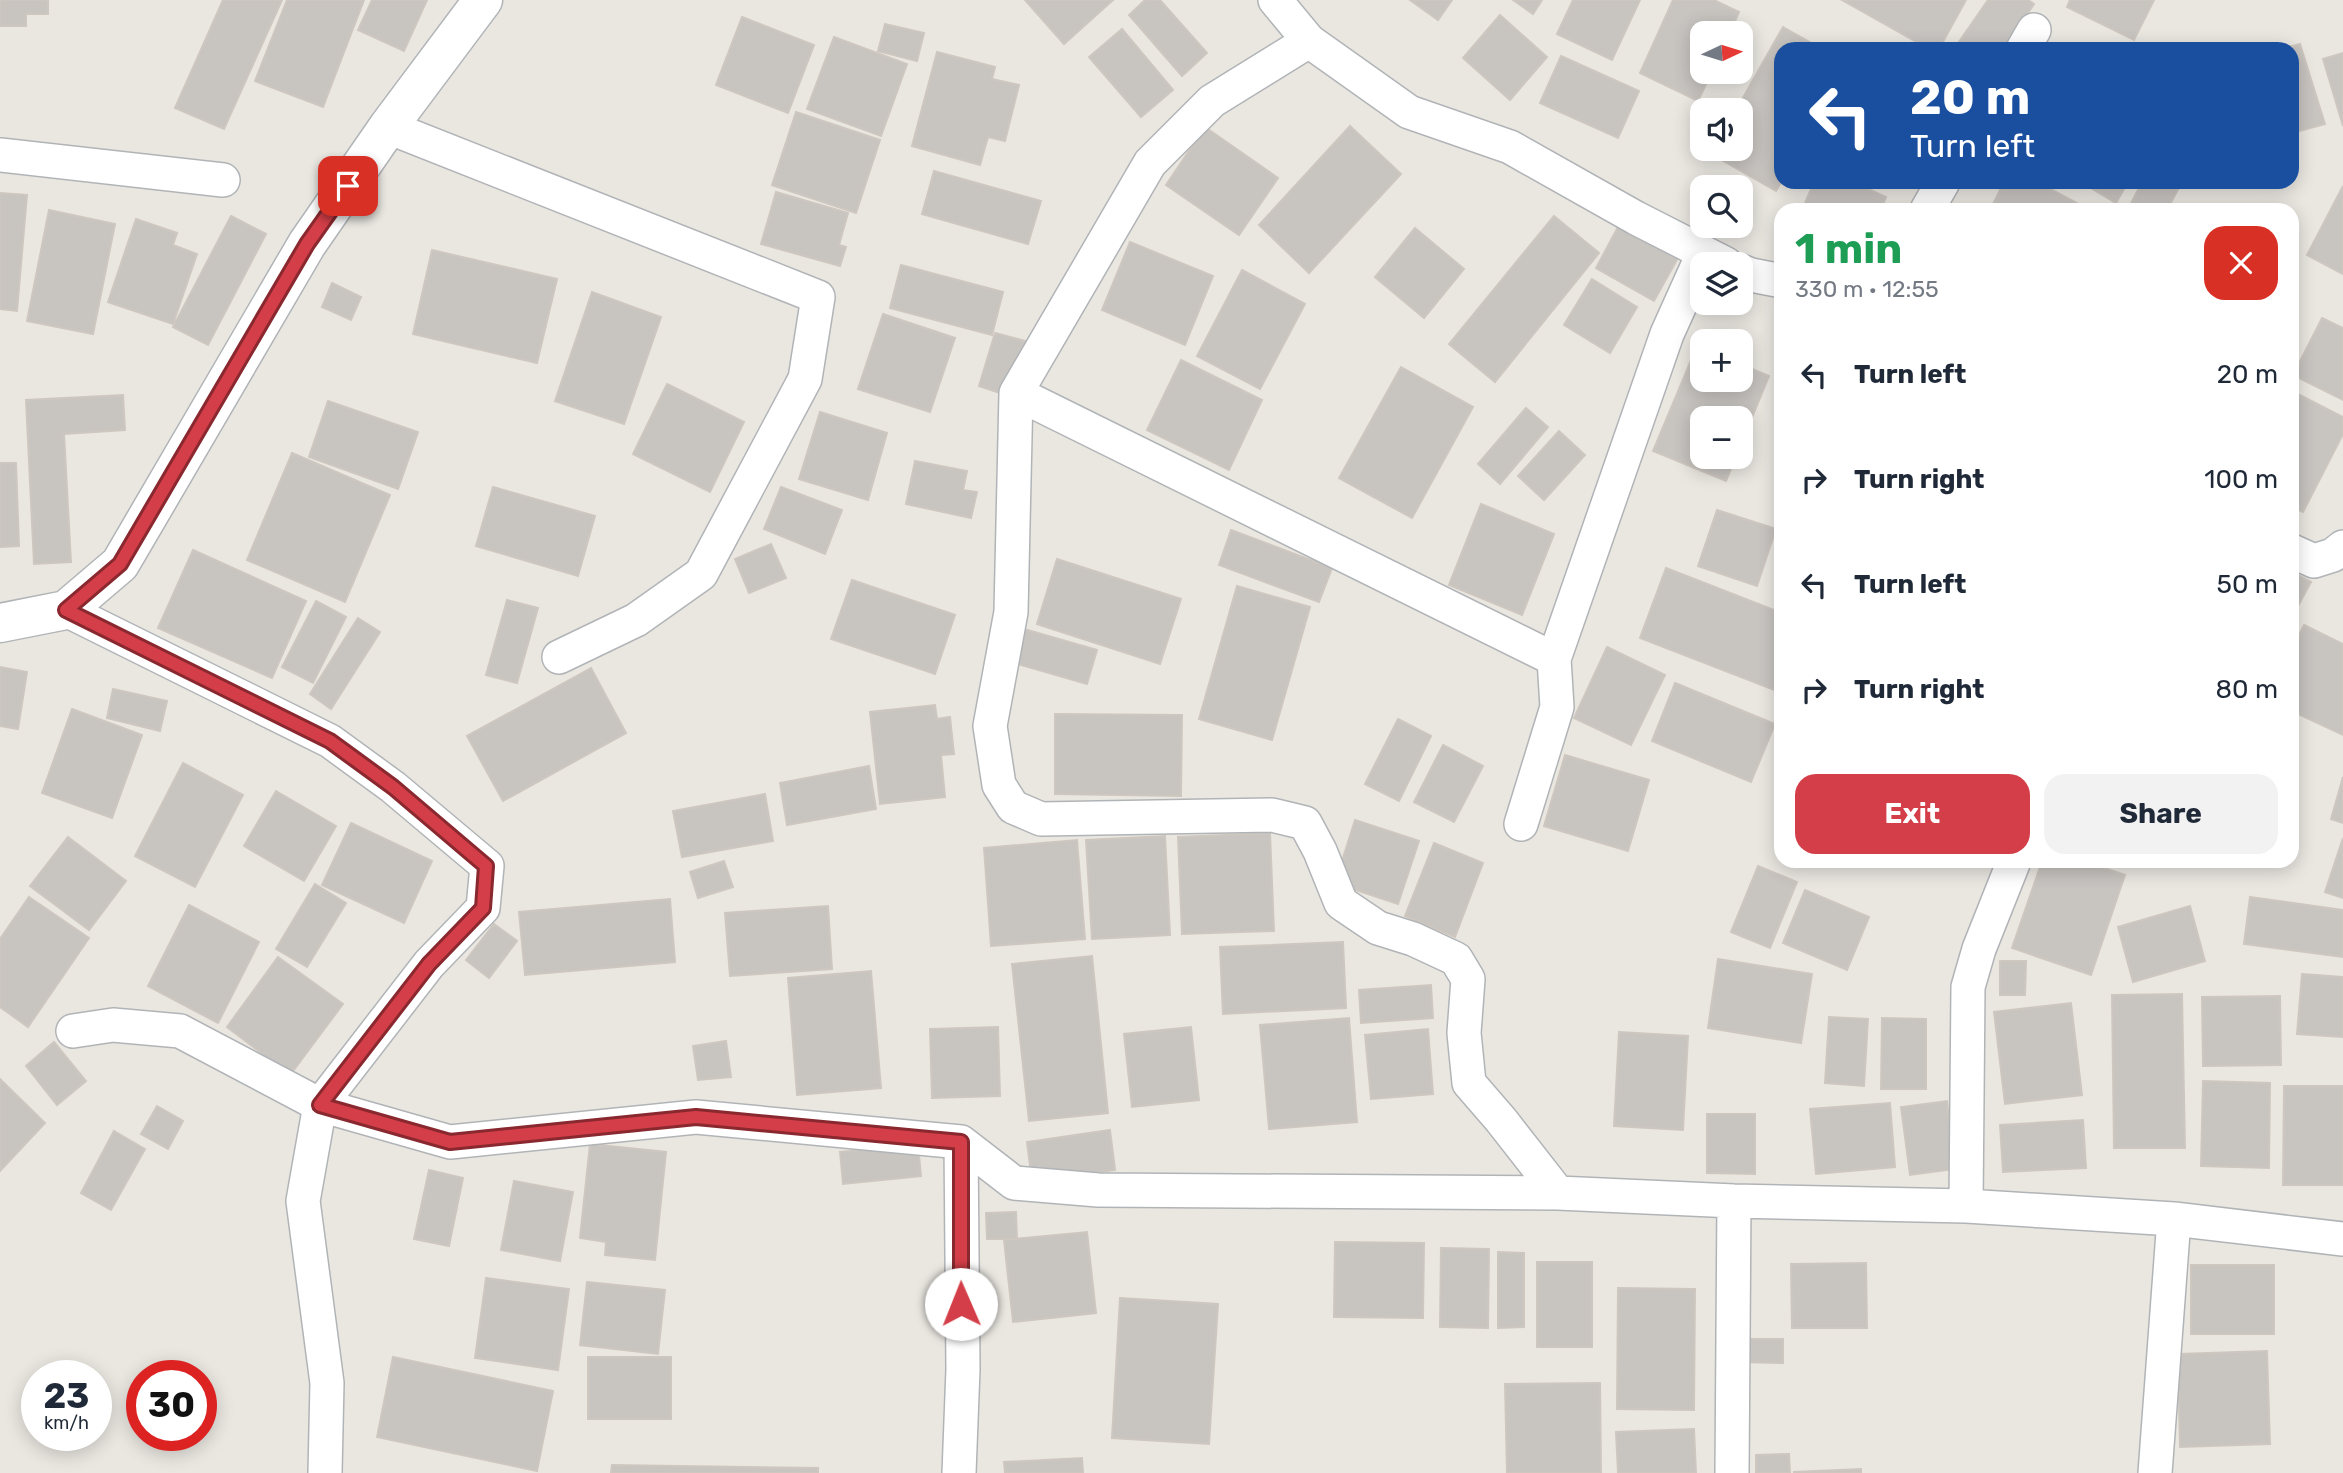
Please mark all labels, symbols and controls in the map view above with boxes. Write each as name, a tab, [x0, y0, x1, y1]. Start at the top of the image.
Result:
north arrow	[1690, 21, 1754, 84]
map controls	[1690, 21, 1753, 469]
text: 20 m	[1910, 68, 2031, 126]
icon: left	[1795, 70, 1886, 161]
button: sound	[1690, 98, 1753, 161]
text: Turn left	[1910, 127, 2035, 165]
pin	[318, 156, 378, 216]
icon: arrive	[329, 167, 367, 205]
button: search	[1690, 175, 1753, 238]
text: 1 min	[1795, 224, 1902, 274]
button: close	[2204, 226, 2278, 300]
button: layers	[1690, 252, 1753, 315]
text: 330 m · 12:55	[1795, 275, 1939, 303]
button: +	[1690, 329, 1753, 392]
icon: left	[1795, 356, 1833, 394]
text: Turn left	[1854, 359, 1966, 390]
text: 20 m	[2217, 359, 2278, 390]
button: −	[1690, 406, 1753, 469]
icon: right	[1795, 461, 1833, 499]
text: Turn right	[1854, 464, 1984, 495]
text: 100 m	[2204, 464, 2278, 495]
icon: left	[1795, 566, 1833, 604]
text: Turn left	[1854, 569, 1966, 600]
text: 50 m	[2217, 569, 2278, 600]
icon: right	[1795, 671, 1833, 709]
text: Turn right	[1854, 674, 1984, 705]
text: 80 m	[2215, 674, 2278, 705]
button: Exit	[1795, 774, 2030, 854]
button: Share	[2044, 774, 2278, 854]
position arrow	[924, 1267, 998, 1341]
speed limit sign: 30	[126, 1360, 217, 1451]
text: 23	[44, 1375, 89, 1417]
text: km/h	[44, 1412, 89, 1434]

